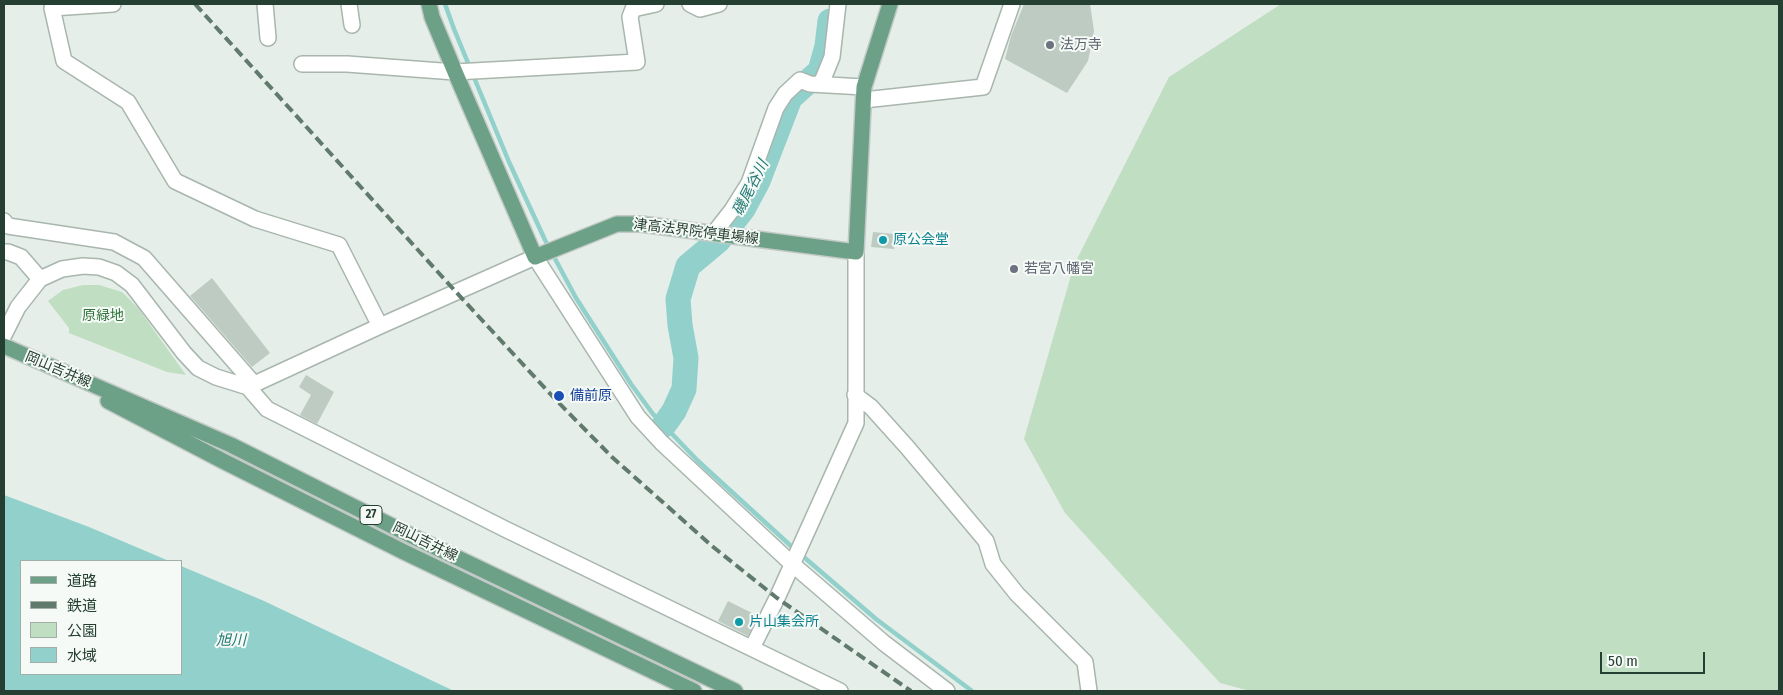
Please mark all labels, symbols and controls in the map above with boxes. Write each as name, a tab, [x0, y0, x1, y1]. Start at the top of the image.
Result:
place label: 法万寺	[1060, 37, 1102, 53]
marker: 法万寺	[1044, 39, 1056, 51]
water label: 磯尾谷川	[729, 157, 773, 219]
street label: 津高法界院停車場線	[632, 216, 760, 248]
place label: 原公会堂	[893, 232, 949, 248]
marker: 原公会堂	[877, 234, 889, 246]
place label: 若宮八幡宮	[1024, 261, 1094, 277]
marker: 若宮八幡宮	[1008, 263, 1020, 275]
park label: 原緑地	[82, 308, 124, 324]
street label: 岡山吉井線	[23, 349, 93, 391]
place label: 備前原	[570, 388, 612, 404]
marker: 備前原	[552, 389, 566, 403]
road number: 27	[360, 506, 382, 524]
street label: 岡山吉井線	[390, 519, 460, 565]
legend	[20, 560, 182, 675]
text: 道路	[67, 572, 97, 590]
text: 鉄道	[67, 597, 97, 615]
place label: 片山集会所	[749, 614, 819, 630]
marker: 片山集会所	[733, 616, 745, 628]
text: 公園	[67, 622, 97, 640]
water label: 旭川	[216, 632, 246, 650]
scale bar	[1603, 642, 1708, 674]
text: 水域	[67, 647, 97, 665]
text: 50 m	[1608, 652, 1638, 670]

